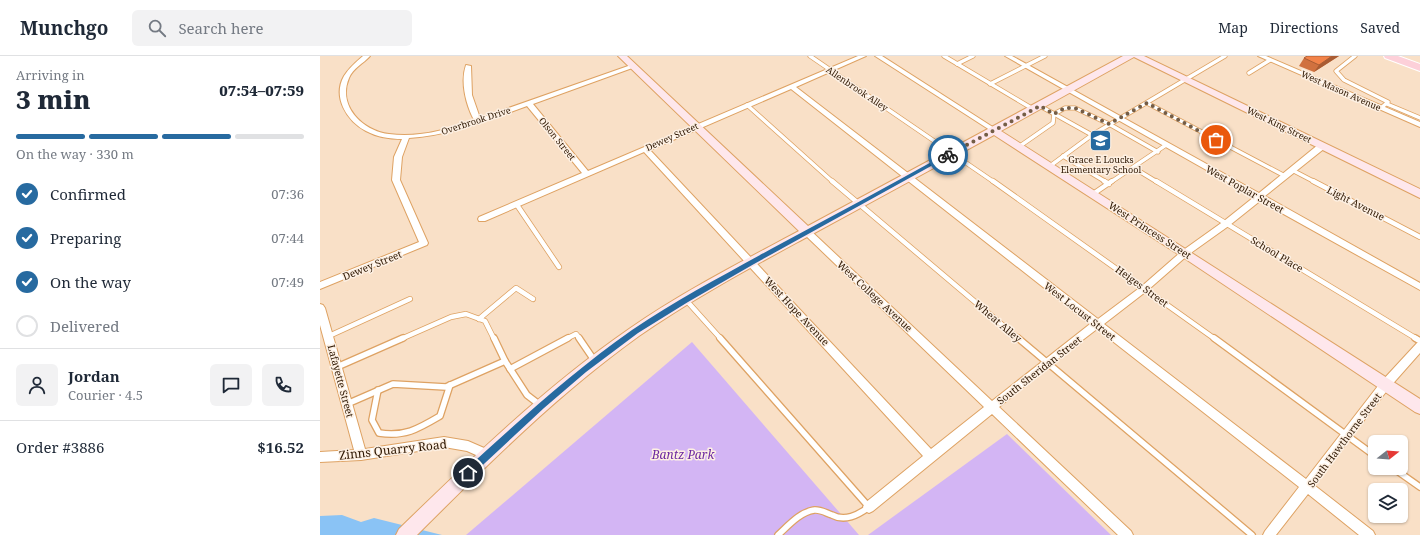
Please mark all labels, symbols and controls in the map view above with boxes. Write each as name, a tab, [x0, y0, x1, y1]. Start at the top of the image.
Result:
search box	[132, 10, 412, 46]
text: Munchgo	[20, 15, 108, 41]
icon: search	[146, 17, 168, 39]
text: Search here	[178, 18, 264, 38]
text: Map	[1218, 18, 1248, 37]
text: Directions	[1270, 18, 1338, 37]
text: Saved	[1360, 18, 1400, 37]
street label: Allenbrook Alley	[824, 63, 892, 115]
text: Arriving in	[16, 66, 85, 84]
street label: West Mason Avenue	[1299, 67, 1383, 114]
text: 07:54–07:59	[219, 80, 304, 100]
text: 3 min	[16, 81, 91, 117]
street label: Overbrook Drive	[439, 103, 512, 138]
street label: West King Street	[1245, 103, 1314, 146]
street label: Olson Street	[536, 114, 579, 163]
street label: Dewey Street	[643, 119, 700, 154]
pin	[1199, 123, 1233, 157]
school or university icon: Grace E Loucks Elementary School	[1088, 128, 1114, 154]
icon: bag	[1205, 129, 1227, 151]
courier	[928, 135, 968, 175]
icon: bike	[937, 144, 959, 166]
text: On the way · 330 m	[16, 145, 134, 163]
place label: Grace E Loucks Elementary School	[1061, 153, 1141, 176]
street label: West Poplar Street	[1203, 162, 1287, 217]
street label: Light Avenue	[1325, 182, 1387, 224]
icon: check	[16, 183, 38, 205]
text: Confirmed	[50, 184, 126, 204]
text: 07:36	[271, 185, 304, 203]
street label: West Princess Street	[1106, 198, 1194, 262]
icon: check	[16, 227, 38, 249]
text: Preparing	[50, 228, 121, 248]
text: 07:44	[271, 229, 304, 247]
street label: School Place	[1248, 233, 1306, 275]
street label: Dewey Street	[340, 247, 404, 283]
street label: West College Avenue	[834, 257, 916, 335]
street label: Heiges Street	[1113, 262, 1172, 310]
icon: check	[16, 271, 38, 293]
text: On the way	[50, 272, 131, 292]
text: 07:49	[271, 273, 304, 291]
street label: West Hope Avenue	[761, 274, 833, 348]
street label: West Locust Street	[1041, 279, 1119, 344]
street label: Wheat Alley	[971, 297, 1025, 345]
text: Delivered	[50, 316, 119, 336]
street label: South Sheridan Street	[994, 332, 1085, 407]
street label: Lafayette Street	[325, 343, 358, 419]
button: person	[16, 364, 58, 406]
button: chat	[210, 364, 252, 406]
button: phone	[262, 364, 304, 406]
text: Jordan	[68, 366, 120, 386]
text: Courier · 4.5	[68, 386, 143, 404]
street label: South Hawthorne Street	[1304, 390, 1384, 490]
street label: Zinns Quarry Road	[338, 435, 448, 464]
north arrow	[1368, 435, 1408, 475]
map controls	[1368, 435, 1408, 523]
text: Order #3886	[16, 437, 104, 457]
text: $16.52	[257, 437, 304, 457]
park label: Bantz Park	[651, 446, 715, 463]
pin	[451, 456, 485, 490]
icon: home	[457, 462, 479, 484]
button: layers	[1368, 483, 1408, 523]

